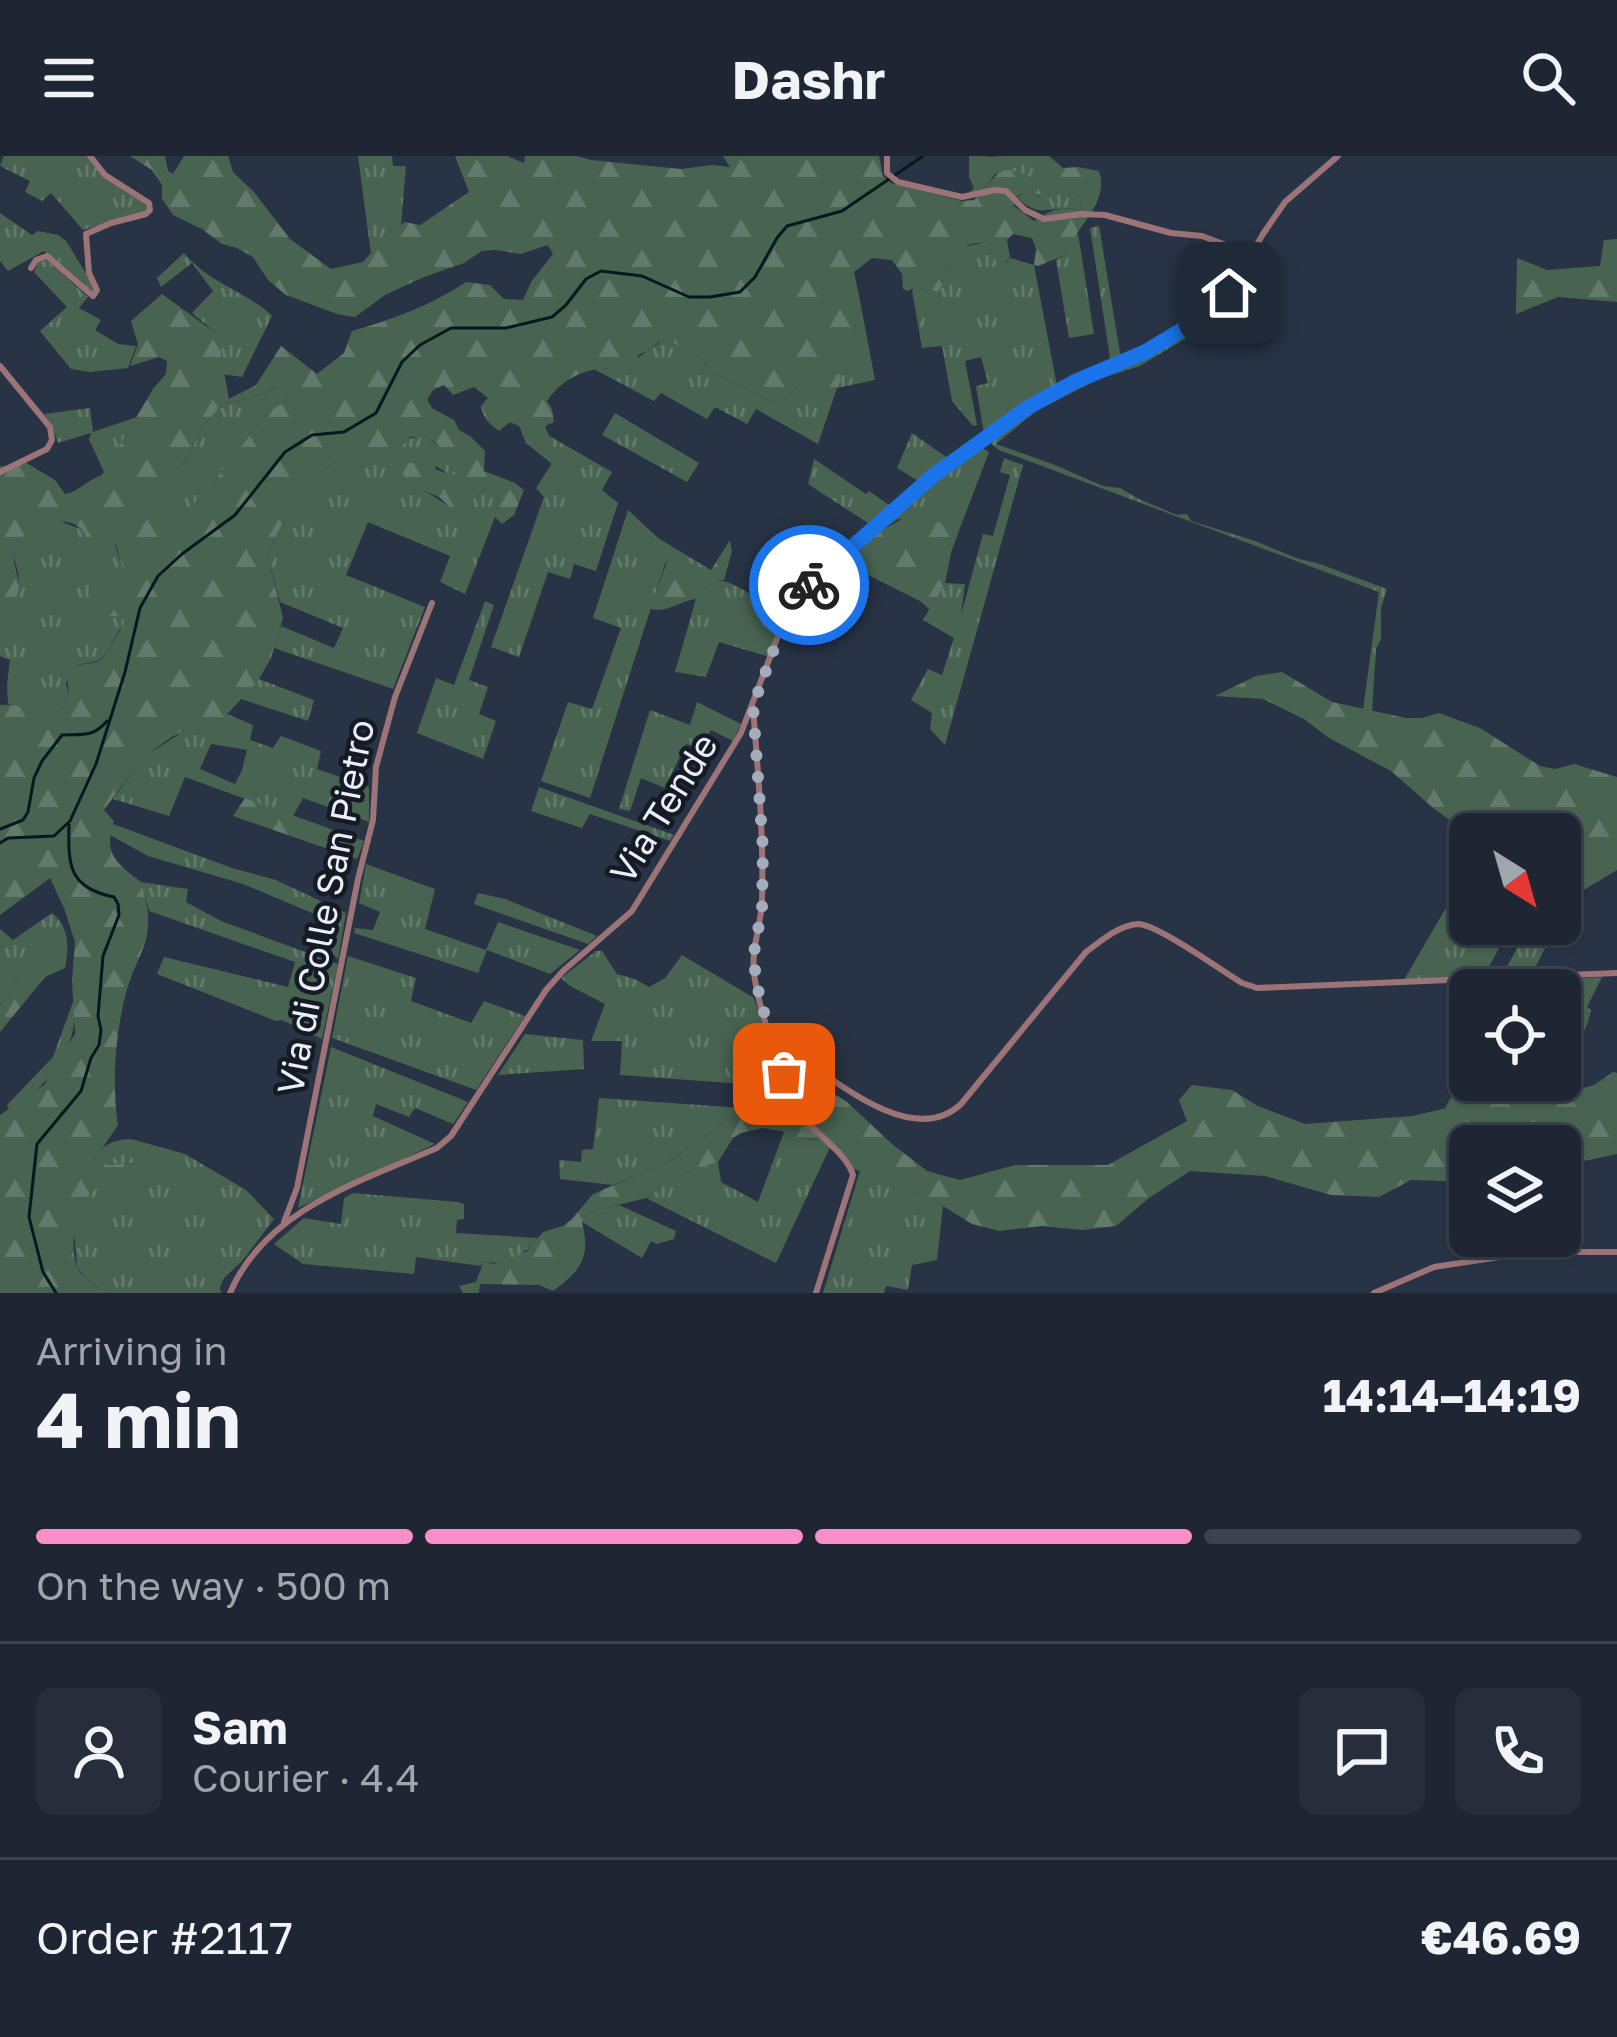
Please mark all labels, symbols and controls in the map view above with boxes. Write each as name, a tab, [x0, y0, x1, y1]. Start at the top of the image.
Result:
icon: menu	[36, 45, 102, 111]
icon: search	[1515, 45, 1581, 111]
text: Dashr	[732, 46, 885, 111]
pin	[1178, 242, 1280, 344]
icon: home	[1196, 260, 1262, 326]
courier	[749, 525, 869, 645]
icon: bike	[776, 552, 842, 618]
street label: Via di Colle San Pietro	[268, 716, 382, 1098]
street label: Via Tende	[600, 725, 726, 891]
north arrow	[1449, 813, 1581, 945]
map controls	[1449, 813, 1581, 1257]
button: locate	[1449, 969, 1581, 1101]
pin	[733, 1023, 835, 1125]
icon: bag	[751, 1041, 817, 1107]
button: layers	[1449, 1125, 1581, 1257]
text: Arriving in	[36, 1327, 227, 1374]
text: 14:14–14:19	[1323, 1368, 1581, 1422]
text: 4 min	[36, 1372, 241, 1465]
text: On the way · 500 m	[36, 1562, 391, 1609]
button: person	[36, 1688, 162, 1814]
button: chat	[1299, 1688, 1425, 1814]
button: phone	[1455, 1688, 1581, 1814]
text: Sam	[192, 1700, 288, 1754]
text: Courier · 4.4	[192, 1754, 420, 1801]
text: Order #2117	[36, 1910, 293, 1964]
text: €46.69	[1421, 1910, 1581, 1964]

